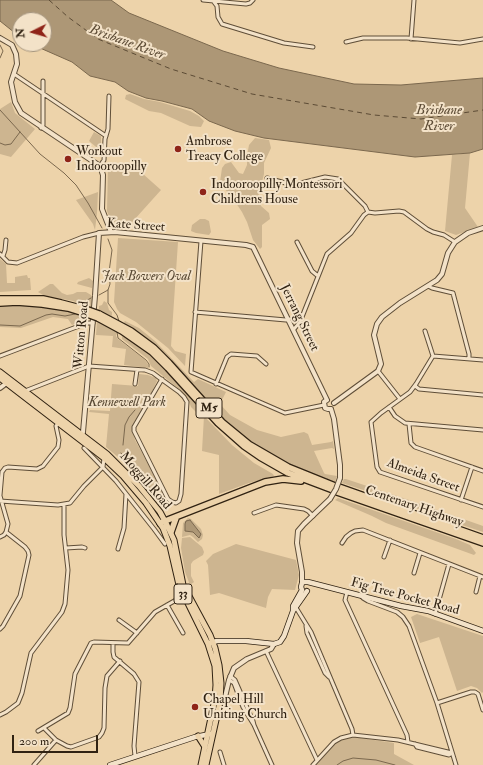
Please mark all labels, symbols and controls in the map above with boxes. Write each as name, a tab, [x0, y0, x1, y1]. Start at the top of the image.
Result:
north arrow	[12, 12, 52, 52]
water label: Brisbane River	[87, 22, 167, 64]
text: N	[14, 28, 27, 38]
water label: Brisbane River	[416, 103, 462, 136]
place label: Ambrose Treacy College	[186, 134, 263, 165]
place label: Workout Indooroopilly	[76, 144, 146, 175]
marker: Ambrose Treacy College	[173, 144, 183, 154]
marker: Workout Indooroopilly	[63, 154, 73, 164]
place label: Indooroopilly Montessori Childrens House	[211, 177, 343, 208]
marker: Indooroopilly Montessori Childrens House	[198, 187, 208, 197]
street label: Kate Street	[106, 216, 166, 236]
park label: Jack Bowers Oval	[101, 269, 191, 285]
street label: Jerrang Street	[276, 282, 322, 354]
street label: Witton Road	[71, 301, 93, 369]
park label: Kennewell Park	[88, 395, 166, 411]
road number: M5	[196, 398, 222, 418]
street label: Moggill Road	[116, 449, 174, 513]
street label: Almeida Street	[384, 456, 462, 496]
street label: Centenary Highway	[363, 483, 465, 531]
street label: Fig Tree Pocket Road	[349, 575, 461, 619]
road number: 33	[174, 584, 192, 604]
place label: Chapel Hill Uniting Church	[203, 692, 287, 723]
marker: Chapel Hill Uniting Church	[190, 702, 200, 712]
scale bar	[14, 727, 100, 753]
text: 200 m	[19, 734, 49, 749]

